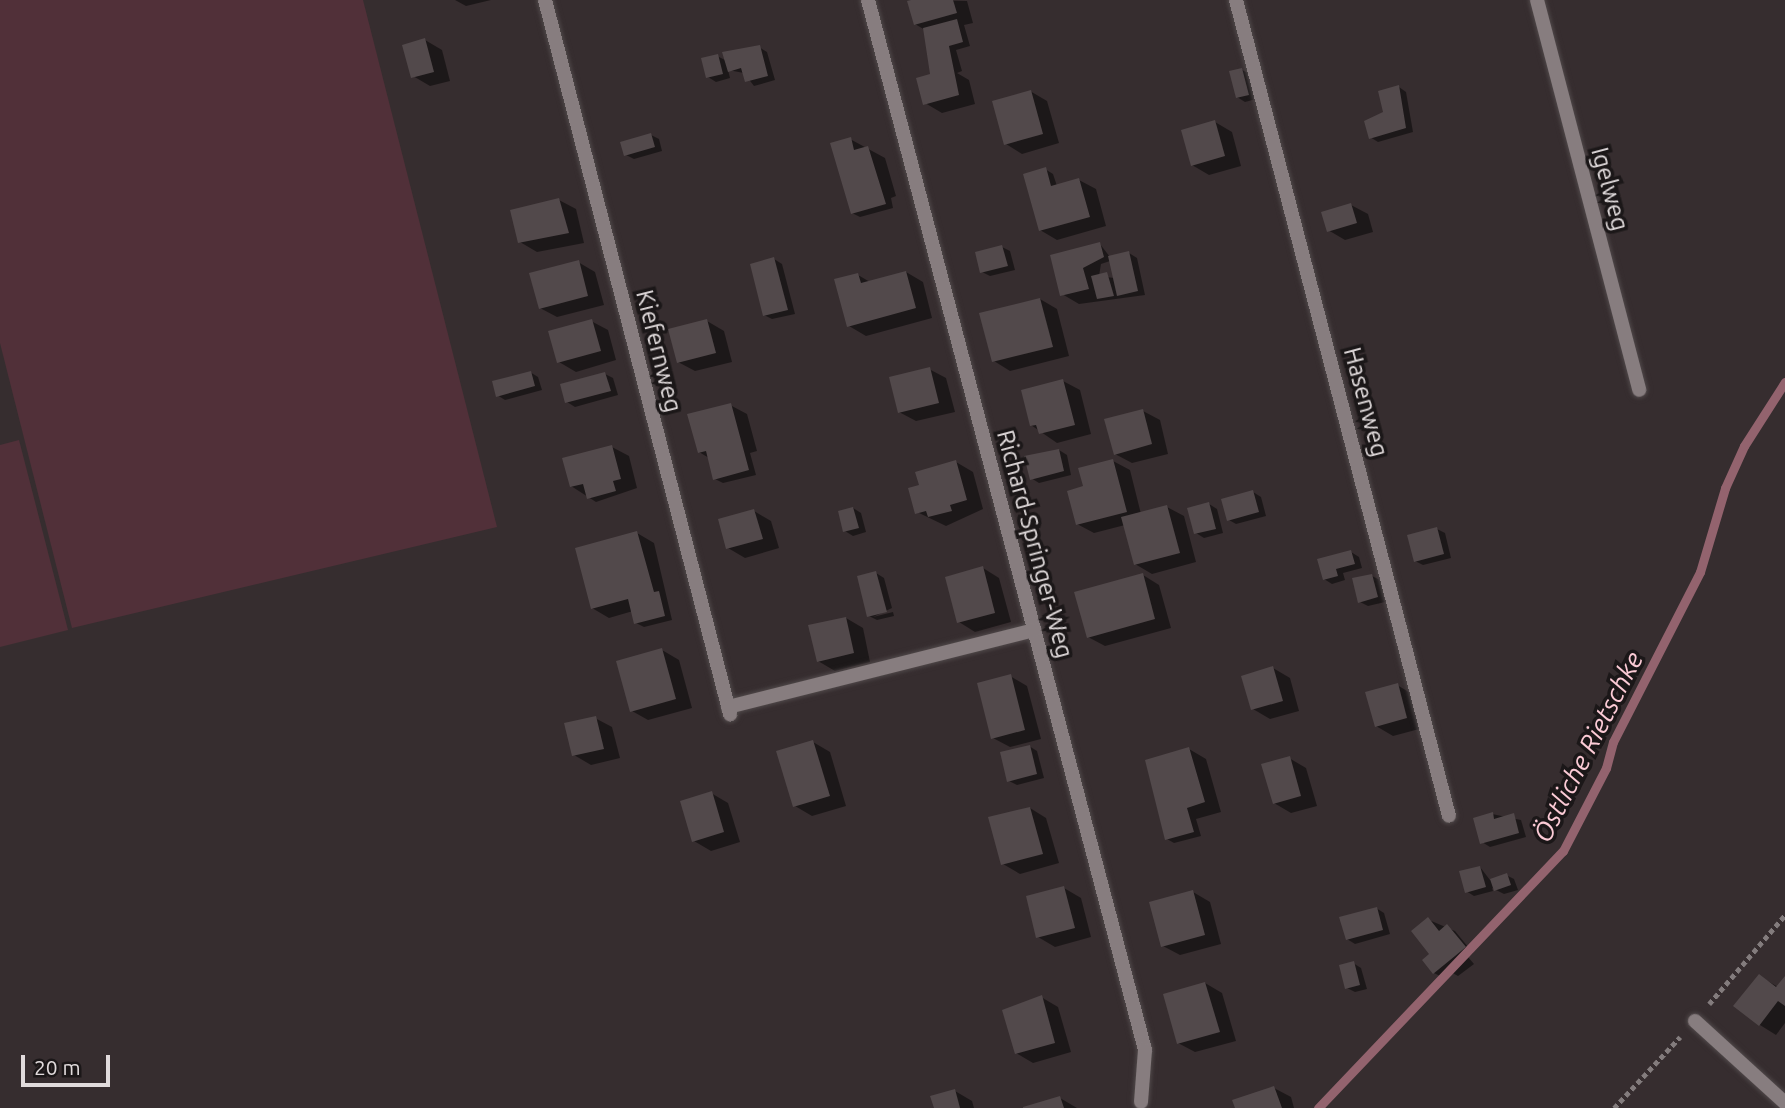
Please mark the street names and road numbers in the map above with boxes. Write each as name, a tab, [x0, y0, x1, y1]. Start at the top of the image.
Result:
street label: Igelweg	[1585, 144, 1635, 234]
street label: Kiefernweg	[630, 287, 688, 415]
street label: Hasenweg	[1338, 344, 1394, 460]
street label: Richard-Springer-Weg	[991, 427, 1079, 661]

